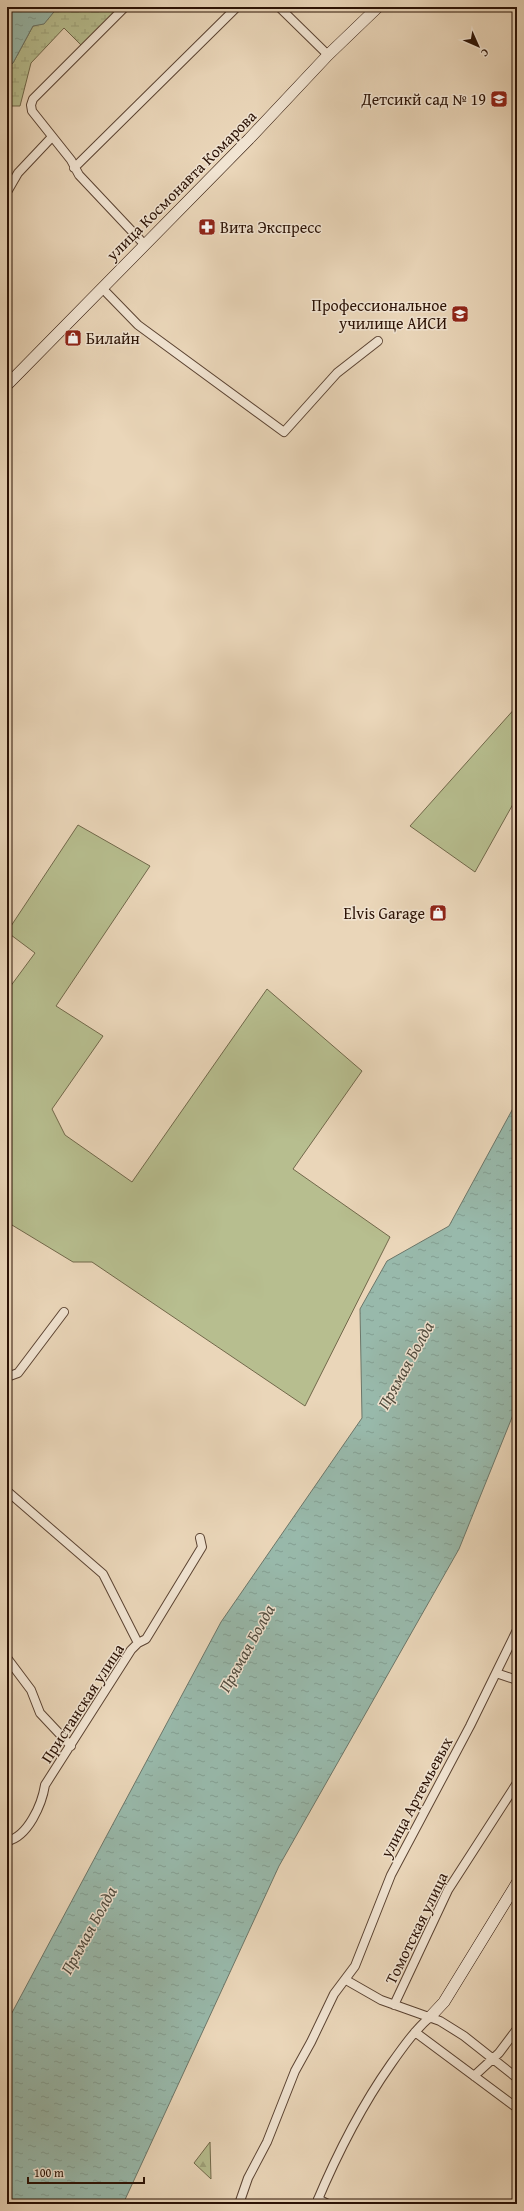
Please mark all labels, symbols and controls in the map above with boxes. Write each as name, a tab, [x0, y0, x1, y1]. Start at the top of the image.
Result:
north arrow	[458, 26, 498, 66]
text: С	[477, 45, 493, 61]
place label: Детсикй сад № 19	[361, 87, 486, 111]
school or university icon: Детсикй сад № 19	[489, 89, 509, 109]
street label: улица Космонавта Комарова	[100, 104, 262, 266]
place label: Вита Экспресс	[220, 215, 321, 239]
pharmacy icon: Вита Экспресс	[197, 217, 217, 237]
place label: Профессиональное училище АИСИ	[312, 293, 447, 335]
school or university icon: Профессиональное училище АИСИ	[450, 304, 470, 324]
place label: Билайн	[86, 326, 140, 350]
shop icon: Билайн	[63, 328, 83, 348]
place label: Elvis Garage	[344, 901, 425, 925]
shop icon: Elvis Garage	[428, 903, 448, 923]
water label: Прямая Болда	[371, 1316, 440, 1413]
water label: Прямая Болда	[212, 1599, 281, 1696]
street label: Пристанская улица	[34, 1638, 130, 1767]
street label: улица Артемьевых	[373, 1731, 458, 1863]
street label: Томотская улица	[378, 1867, 454, 1988]
water label: Прямая Болда	[54, 1881, 123, 1978]
scale bar	[28, 2159, 144, 2185]
text: 100 m	[34, 2164, 64, 2181]

